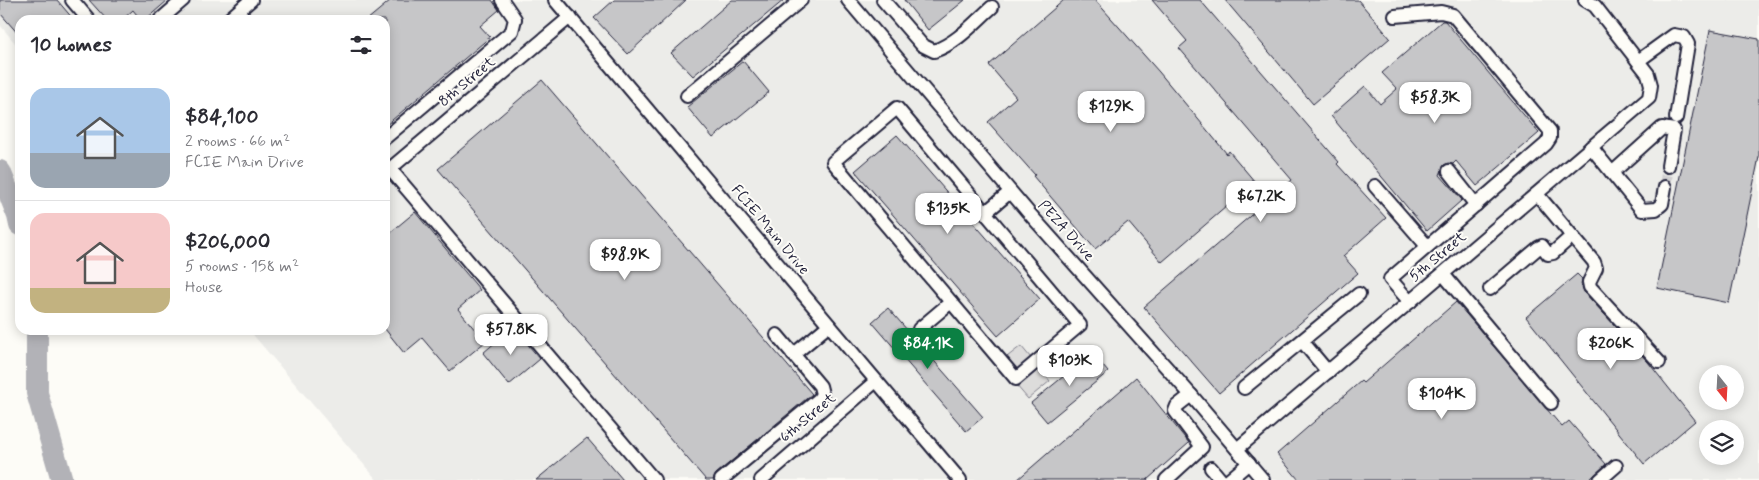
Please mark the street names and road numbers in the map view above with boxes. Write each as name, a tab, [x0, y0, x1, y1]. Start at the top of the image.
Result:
street label: 8th Street	[434, 52, 500, 112]
street label: FCIE Main Drive	[726, 181, 814, 279]
street label: PEZA Drive	[1033, 196, 1099, 266]
street label: 5th Street	[1405, 227, 1471, 287]
street label: 6th Street	[776, 389, 840, 447]

